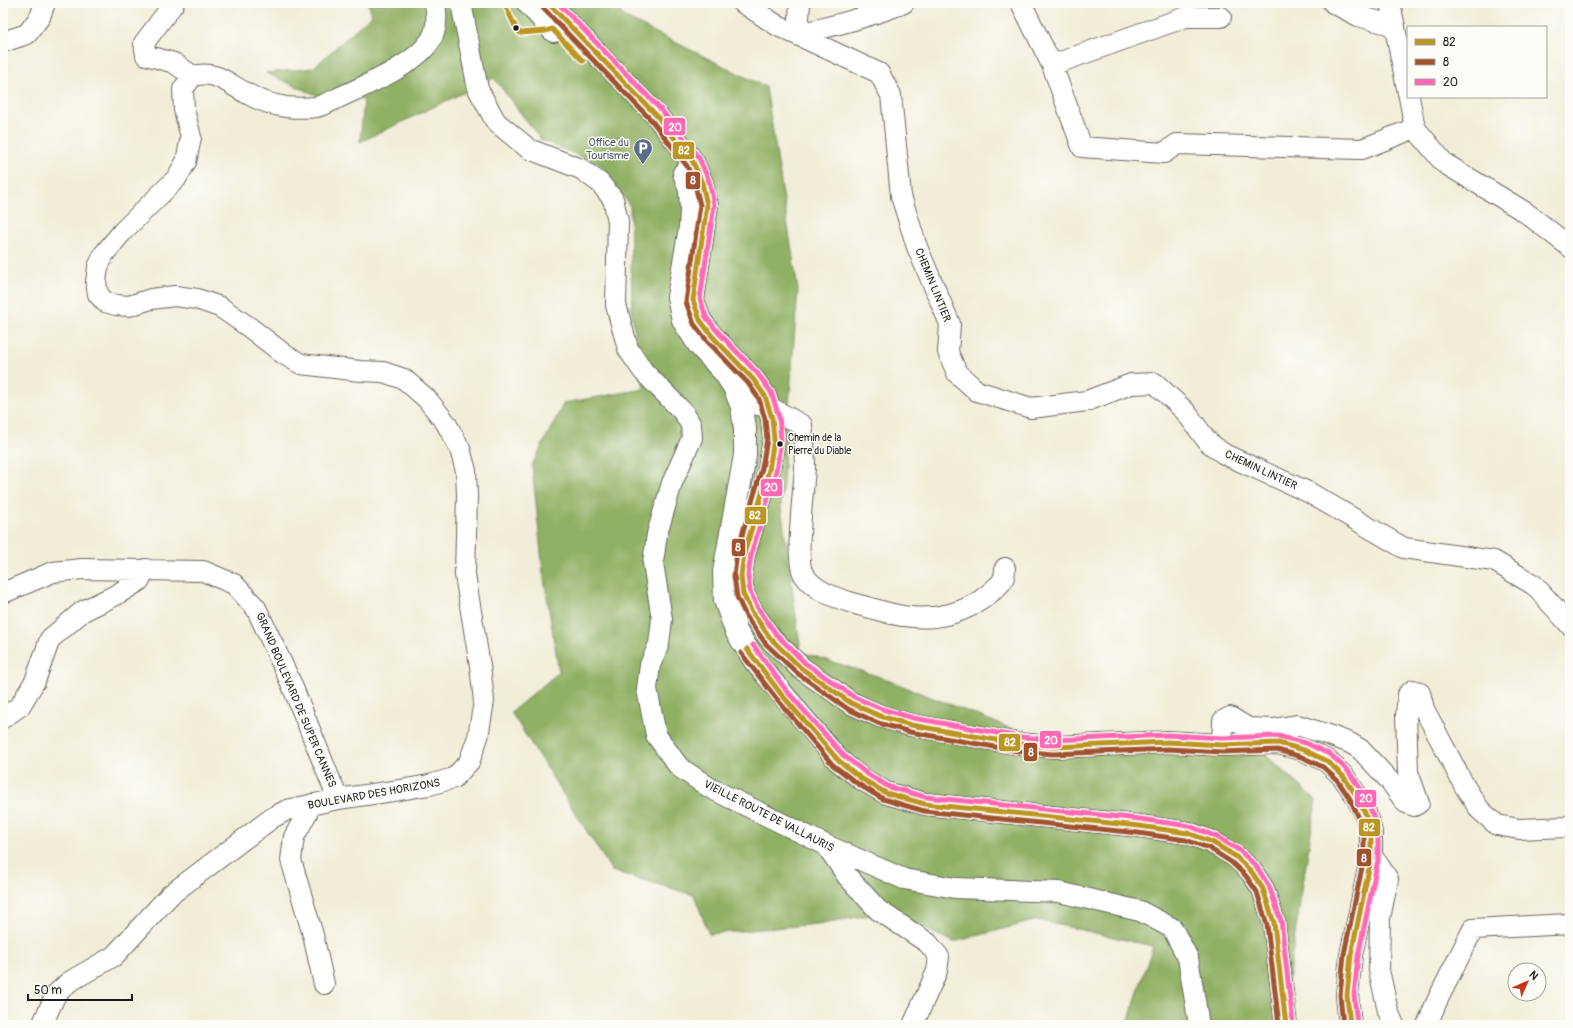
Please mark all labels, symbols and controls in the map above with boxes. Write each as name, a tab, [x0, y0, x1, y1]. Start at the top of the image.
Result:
unlabelled marker	[511, 23, 521, 33]
legend	[1407, 26, 1547, 98]
text: 82	[1443, 35, 1456, 50]
text: 8	[1443, 55, 1449, 70]
text: 20	[1443, 75, 1458, 90]
line badge: 20	[663, 117, 686, 136]
text: 20	[668, 121, 682, 134]
place label: Office du Tourisme	[586, 136, 630, 162]
parking icon: Office du Tourisme	[632, 137, 654, 165]
line badge: 82	[672, 141, 695, 160]
text: 82	[678, 144, 690, 157]
line badge: 8	[685, 171, 701, 190]
text: 8	[690, 174, 696, 187]
street label: CHEMIN LINTIER	[912, 246, 954, 324]
place label: Chemin de la Pierre du Diable	[788, 432, 851, 457]
marker: Chemin de la Pierre du Diable	[775, 439, 785, 449]
street label: CHEMIN LINTIER	[1223, 448, 1299, 492]
line badge: 20	[760, 478, 783, 497]
text: 20	[764, 481, 778, 494]
line badge: 82	[744, 506, 767, 525]
text: 82	[749, 509, 761, 522]
line badge: 8	[731, 538, 746, 557]
text: 8	[735, 541, 741, 554]
street label: GRAND BOULEVARD DE SUPER CANNES	[253, 611, 339, 789]
line badge: 20	[1039, 730, 1062, 749]
line badge: 82	[998, 733, 1021, 752]
text: 20	[1044, 734, 1058, 747]
text: 82	[1004, 736, 1016, 749]
line badge: 8	[1023, 742, 1038, 762]
text: 8	[1028, 746, 1034, 759]
street label: BOULEVARD DES HORIZONS	[307, 776, 441, 812]
street label: VIEILLE ROUTE DE VALLAURIS	[702, 777, 836, 855]
line badge: 20	[1354, 789, 1377, 808]
text: 20	[1359, 792, 1373, 805]
line badge: 82	[1358, 818, 1381, 837]
text: 82	[1363, 821, 1375, 834]
line badge: 8	[1356, 848, 1372, 867]
text: 8	[1361, 852, 1367, 865]
north arrow	[1507, 962, 1547, 1002]
text: N	[1526, 968, 1541, 983]
scale bar	[28, 976, 132, 1002]
text: 50 m	[34, 983, 62, 998]

